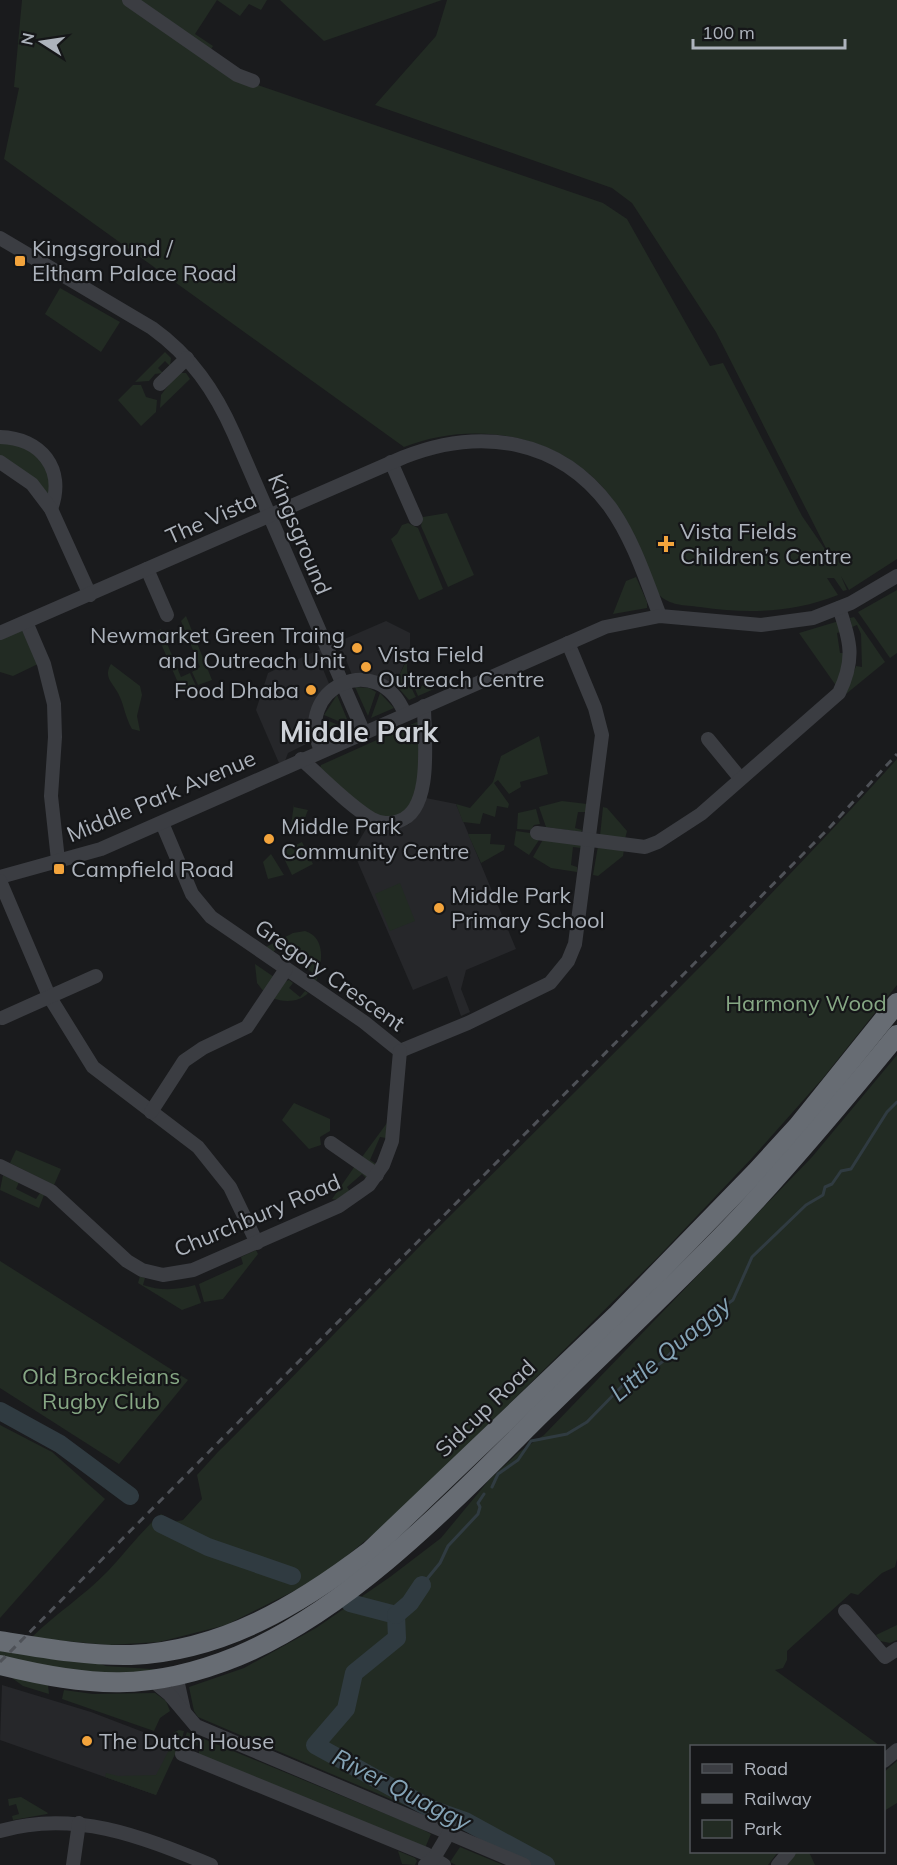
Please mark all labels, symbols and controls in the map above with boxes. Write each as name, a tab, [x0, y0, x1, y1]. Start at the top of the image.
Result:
north arrow	[12, 12, 72, 72]
scale bar	[693, 12, 844, 50]
text: 100 m	[702, 21, 755, 44]
text: N	[16, 31, 38, 47]
place label: Kingsground / Eltham Palace Road	[32, 234, 237, 287]
marker: Kingsground / Eltham Palace Road	[13, 254, 27, 268]
street label: Kingsground	[262, 469, 338, 599]
street label: The Vista	[161, 486, 261, 550]
place label: Vista Fields Children’s Centre	[680, 517, 852, 570]
marker: Vista Fields Children’s Centre	[657, 535, 675, 553]
place label: Newmarket Green Traing and Outreach Unit	[90, 621, 345, 674]
place label: Vista Field Outreach Centre	[378, 640, 545, 693]
marker: Newmarket Green Traing and Outreach Unit	[350, 641, 364, 655]
marker: Vista Field Outreach Centre	[359, 660, 373, 674]
place label: Food Dhaba	[174, 676, 299, 704]
marker: Food Dhaba	[304, 683, 318, 697]
district label: Middle Park	[280, 714, 439, 749]
street label: Middle Park Avenue	[62, 744, 260, 848]
place label: Middle Park Community Centre	[281, 812, 469, 865]
marker: Middle Park Community Centre	[262, 832, 276, 846]
place label: Campfield Road	[71, 855, 234, 883]
marker: Campfield Road	[52, 862, 66, 876]
place label: Middle Park Primary School	[451, 881, 605, 934]
marker: Middle Park Primary School	[432, 901, 446, 915]
street label: Gregory Crescent	[250, 913, 411, 1037]
park label: Harmony Wood	[725, 989, 887, 1017]
street label: Churchbury Road	[170, 1167, 344, 1263]
water label: Little Quaggy	[603, 1288, 738, 1407]
street label: Sidcup Road	[429, 1353, 541, 1463]
park label: Old Brockleians Rugby Club	[22, 1362, 180, 1415]
place label: The Dutch House	[99, 1727, 274, 1755]
marker: The Dutch House	[80, 1734, 94, 1748]
water label: River Quaggy	[328, 1741, 477, 1837]
legend	[690, 1745, 885, 1853]
text: Road	[744, 1757, 788, 1780]
text: Railway	[744, 1787, 812, 1810]
text: Park	[744, 1817, 783, 1840]

